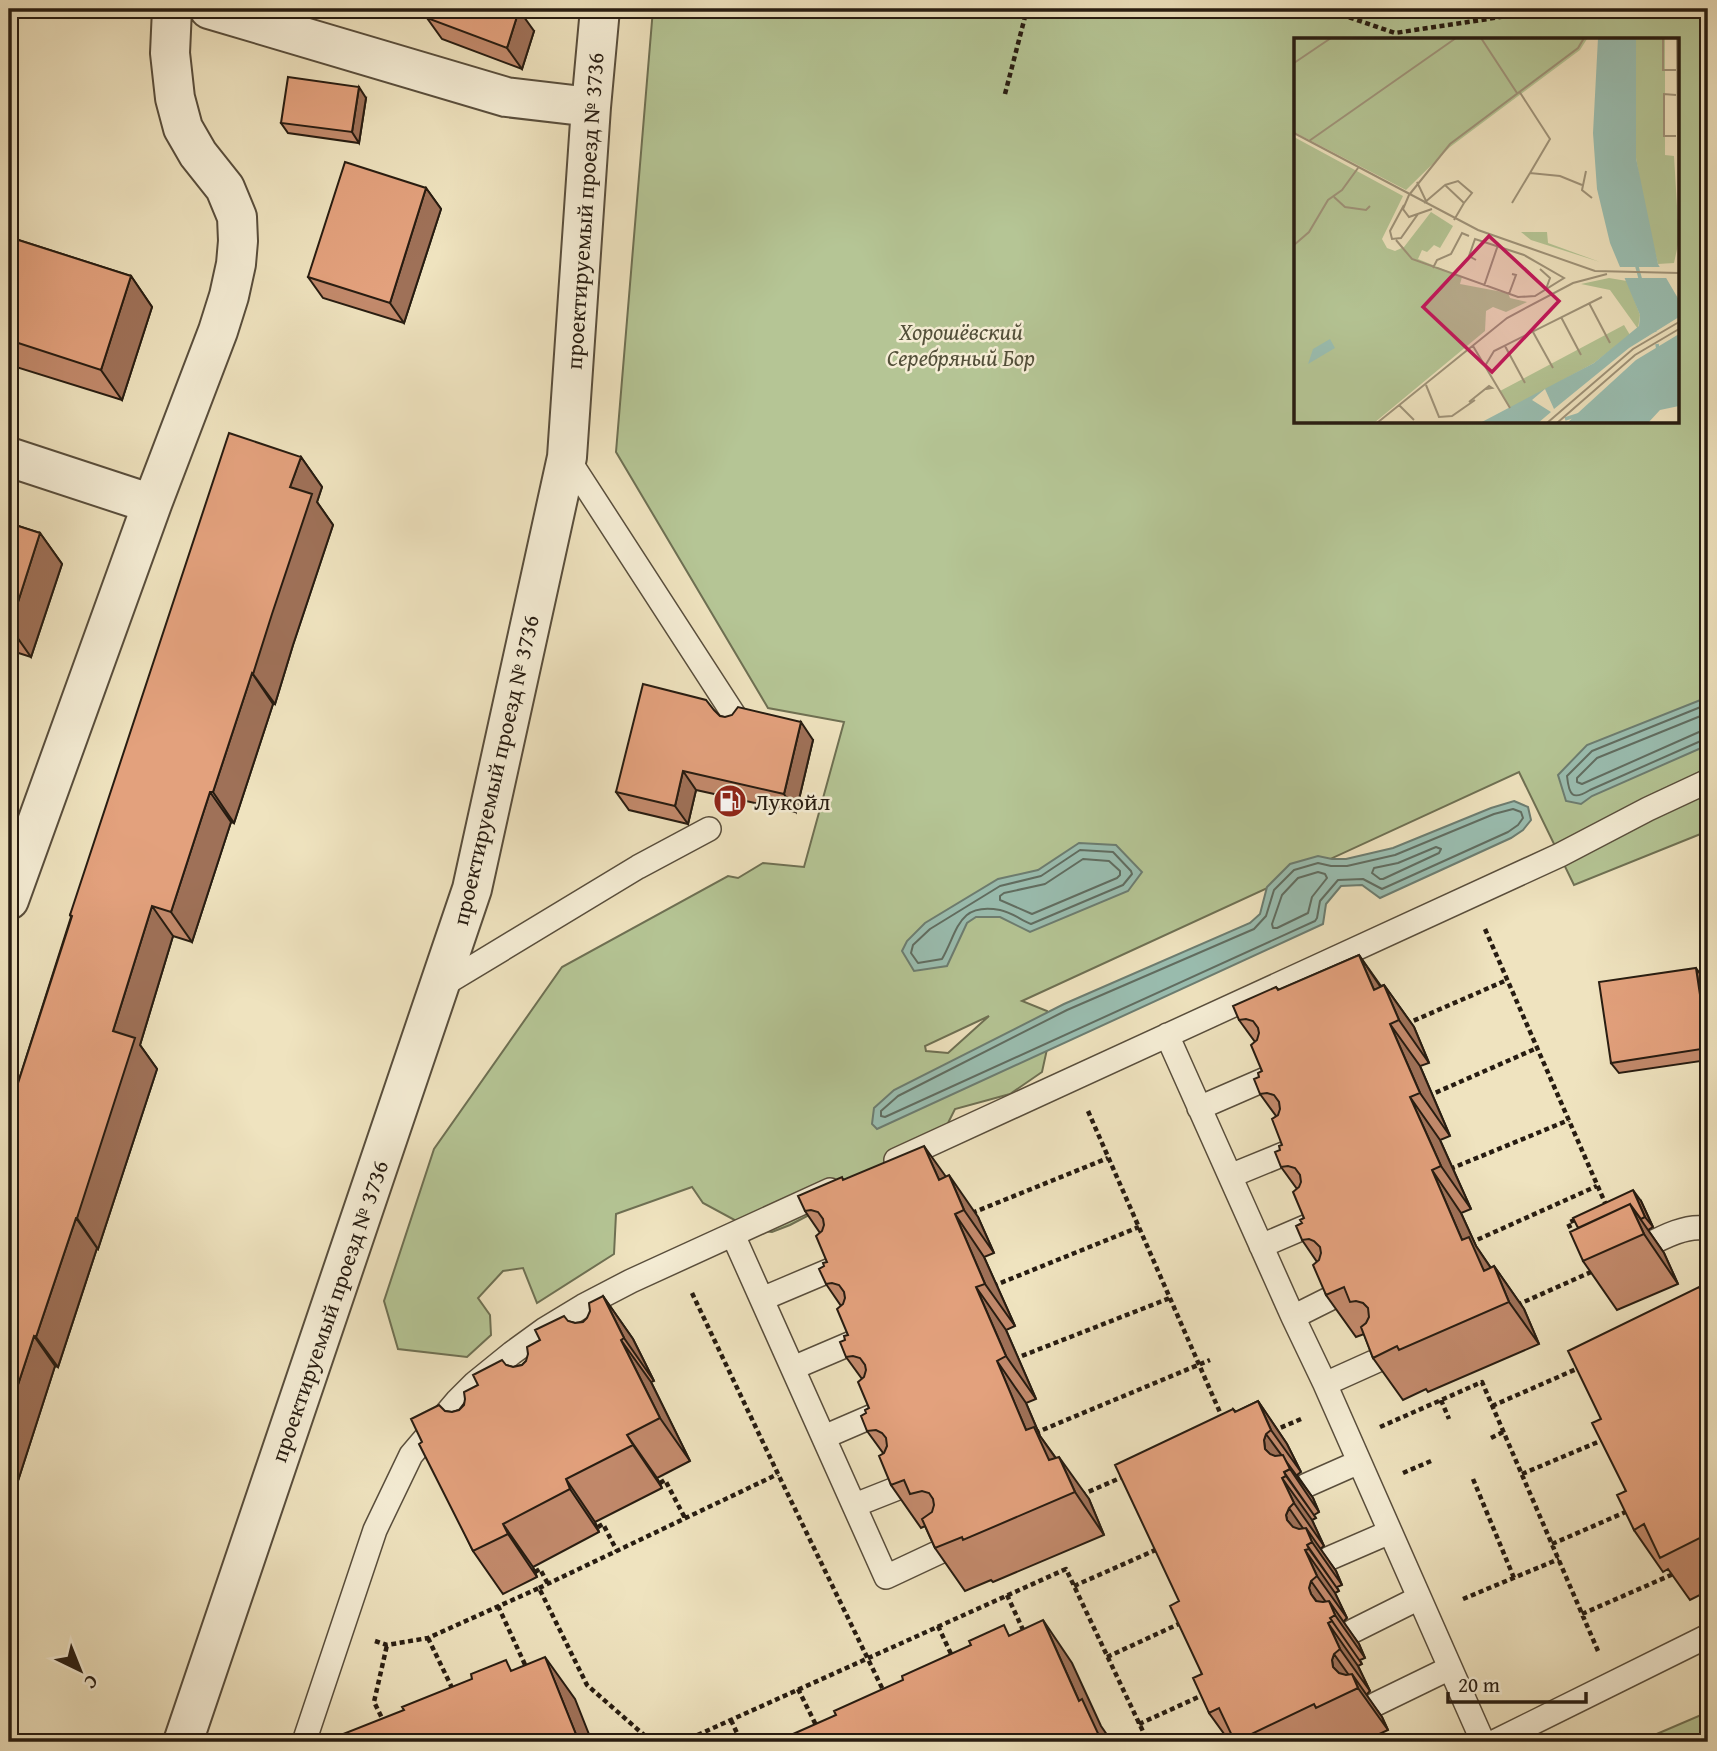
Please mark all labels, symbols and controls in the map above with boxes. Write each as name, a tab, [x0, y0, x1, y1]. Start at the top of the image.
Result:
inset map	[1294, 38, 1678, 424]
street label: проектируемый проезд № 3736	[556, 52, 612, 370]
park label: Хорошёвский Серебряный Бор	[887, 315, 1035, 374]
street label: проектируемый проезд № 3736	[443, 612, 547, 928]
fuel station icon: Лукойл	[711, 782, 749, 820]
place label: Лукойл	[754, 785, 831, 818]
street label: проектируемый проезд № 3736	[262, 1156, 396, 1466]
north arrow	[46, 1636, 116, 1706]
scale bar	[1448, 1660, 1586, 1704]
text: С	[78, 1669, 105, 1697]
text: 20 m	[1458, 1669, 1500, 1700]

